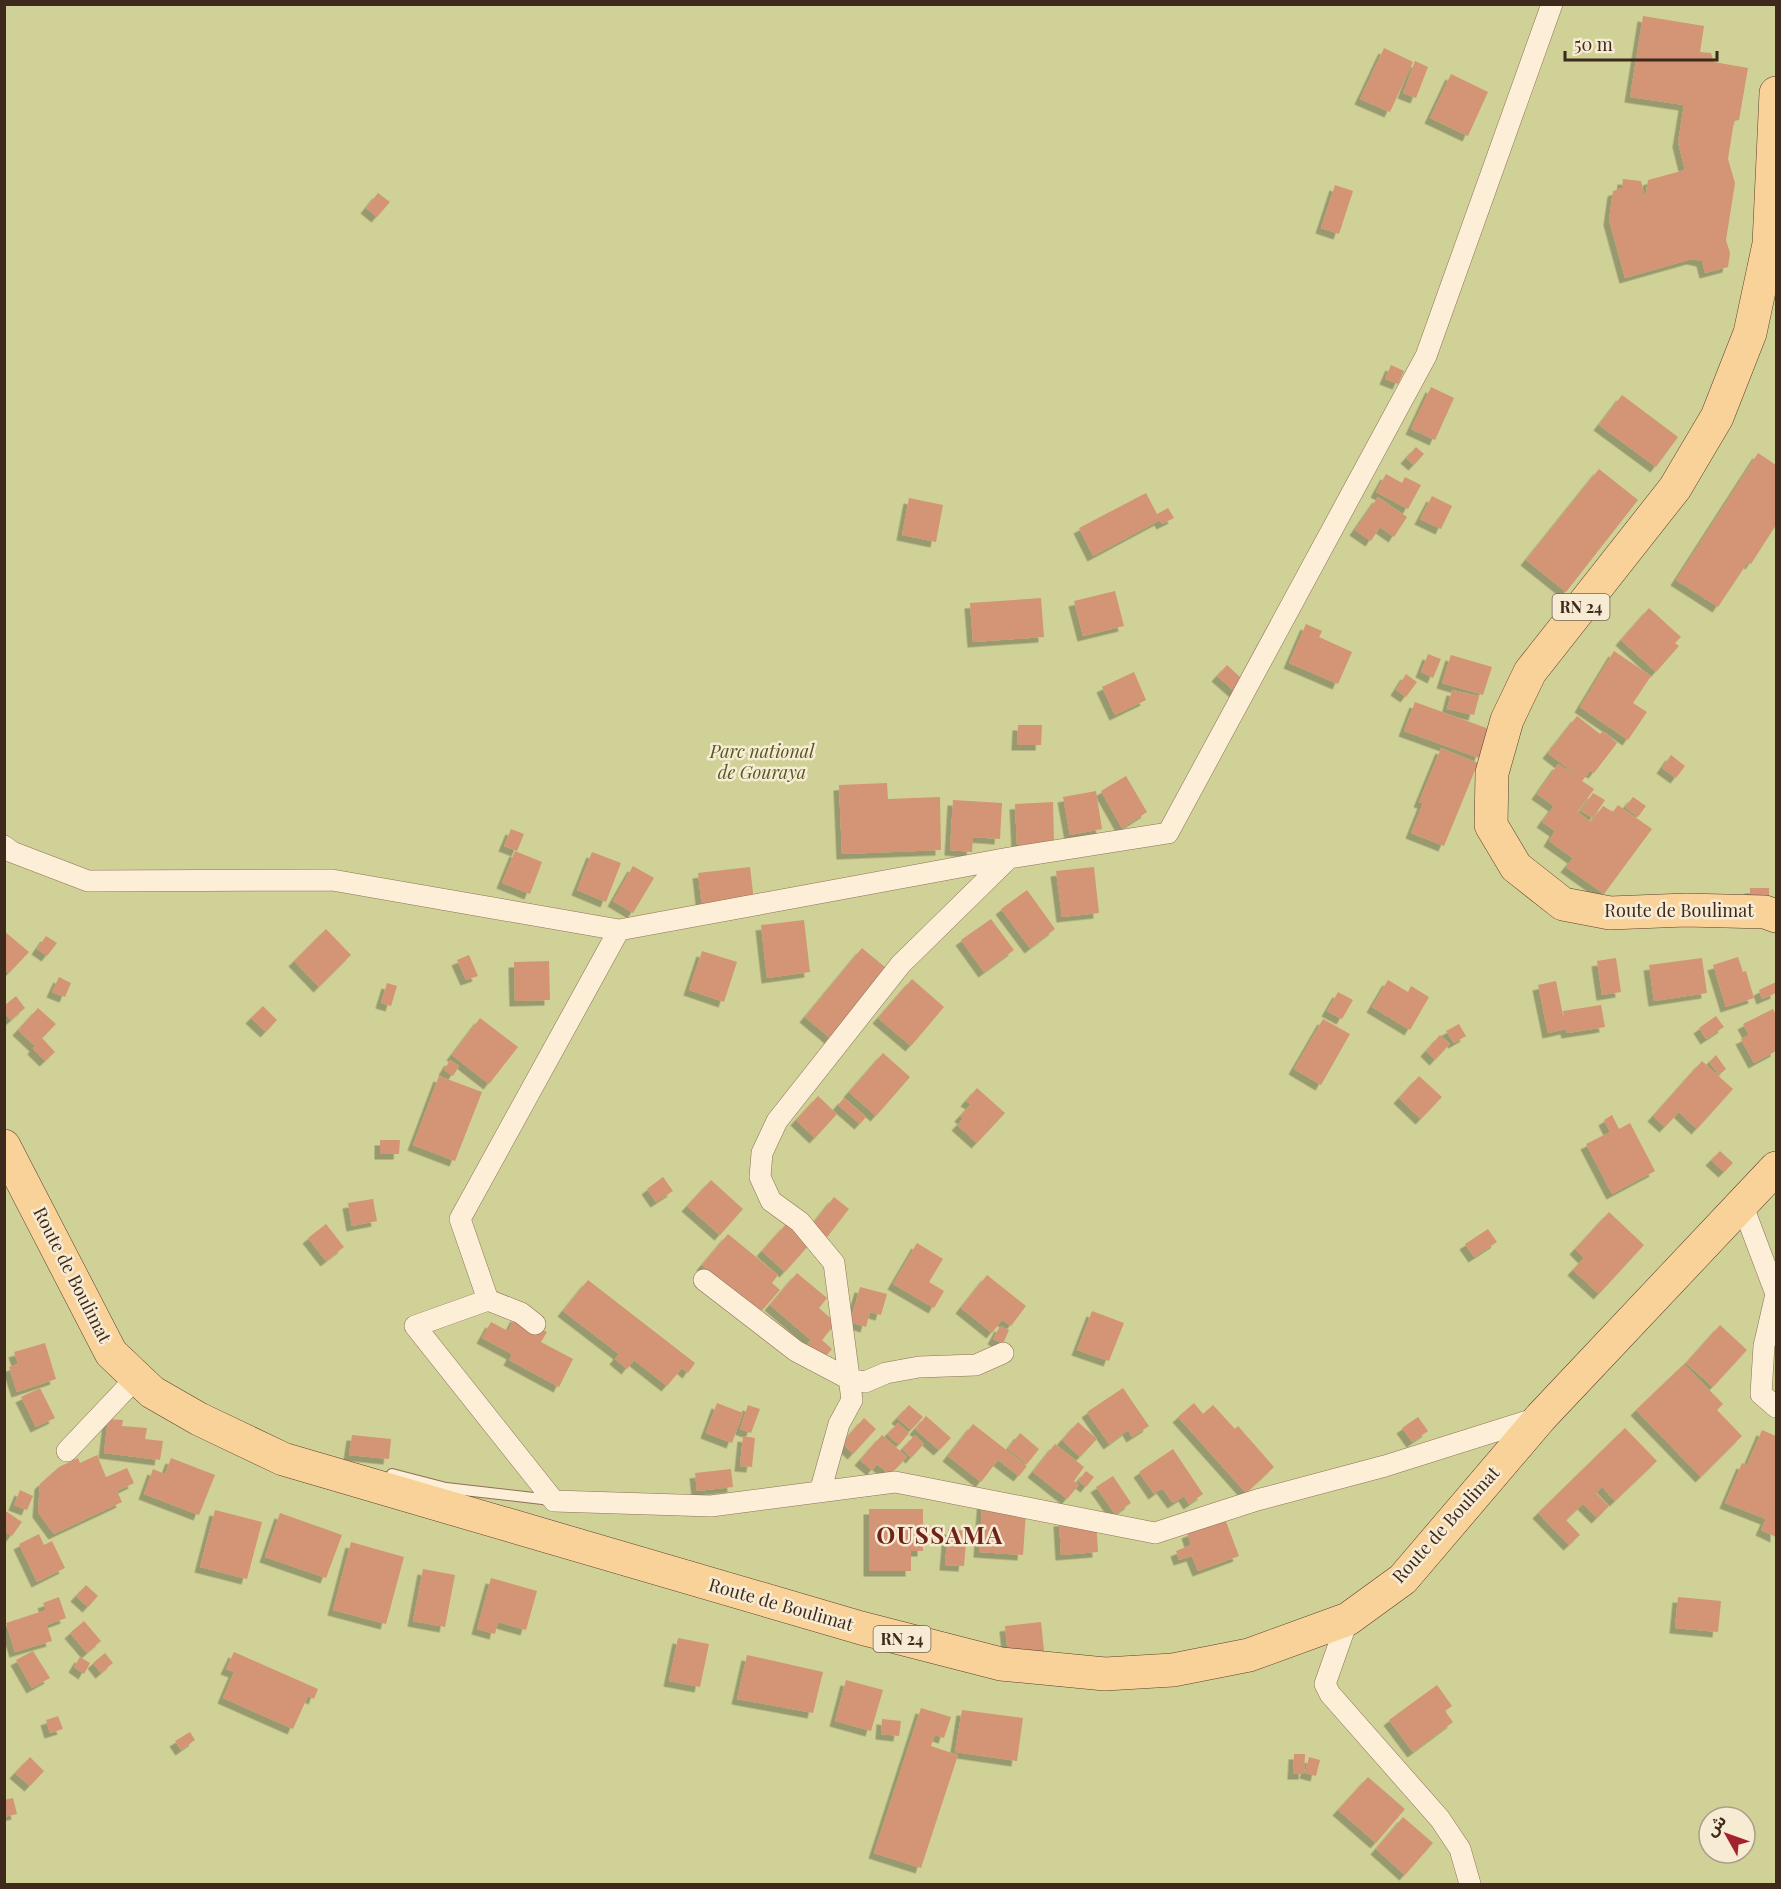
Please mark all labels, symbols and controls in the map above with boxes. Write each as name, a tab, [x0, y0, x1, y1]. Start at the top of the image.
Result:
scale bar	[1565, 24, 1716, 62]
text: 50 m	[1574, 32, 1613, 56]
road number: RN 24	[1552, 594, 1610, 620]
park label: Parc national de Gouraya	[709, 739, 815, 784]
street label: Route de Boulimat	[1604, 898, 1754, 922]
street label: Route de Boulimat	[28, 1203, 118, 1347]
street label: Route de Boulimat	[1386, 1460, 1505, 1588]
district label: OUSSAMA	[876, 1518, 1004, 1550]
street label: Route de Boulimat	[706, 1572, 857, 1636]
road number: RN 24	[874, 1626, 930, 1652]
north arrow	[1697, 1805, 1757, 1865]
text: ش	[1700, 1810, 1730, 1840]

